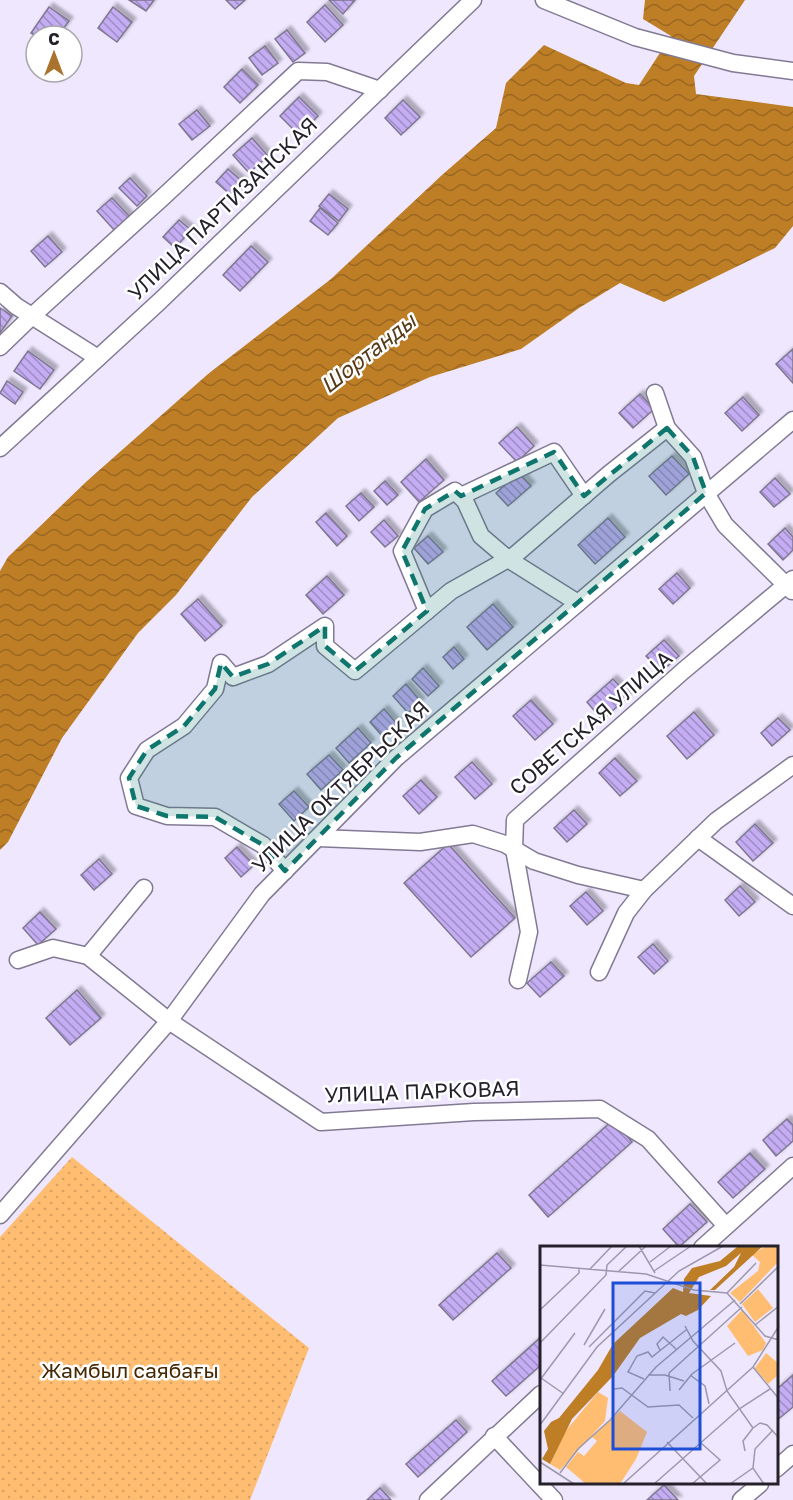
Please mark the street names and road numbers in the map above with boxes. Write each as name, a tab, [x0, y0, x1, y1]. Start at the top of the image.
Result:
street label: УЛИЦА ПАРТИЗАНСКАЯ	[122, 111, 322, 306]
street label: СОВЕТСКАЯ УЛИЦА	[504, 644, 677, 800]
street label: УЛИЦА ОКТЯБРЬСКАЯ	[246, 695, 434, 878]
street label: УЛИЦА ПАРКОВАЯ	[324, 1075, 520, 1107]

